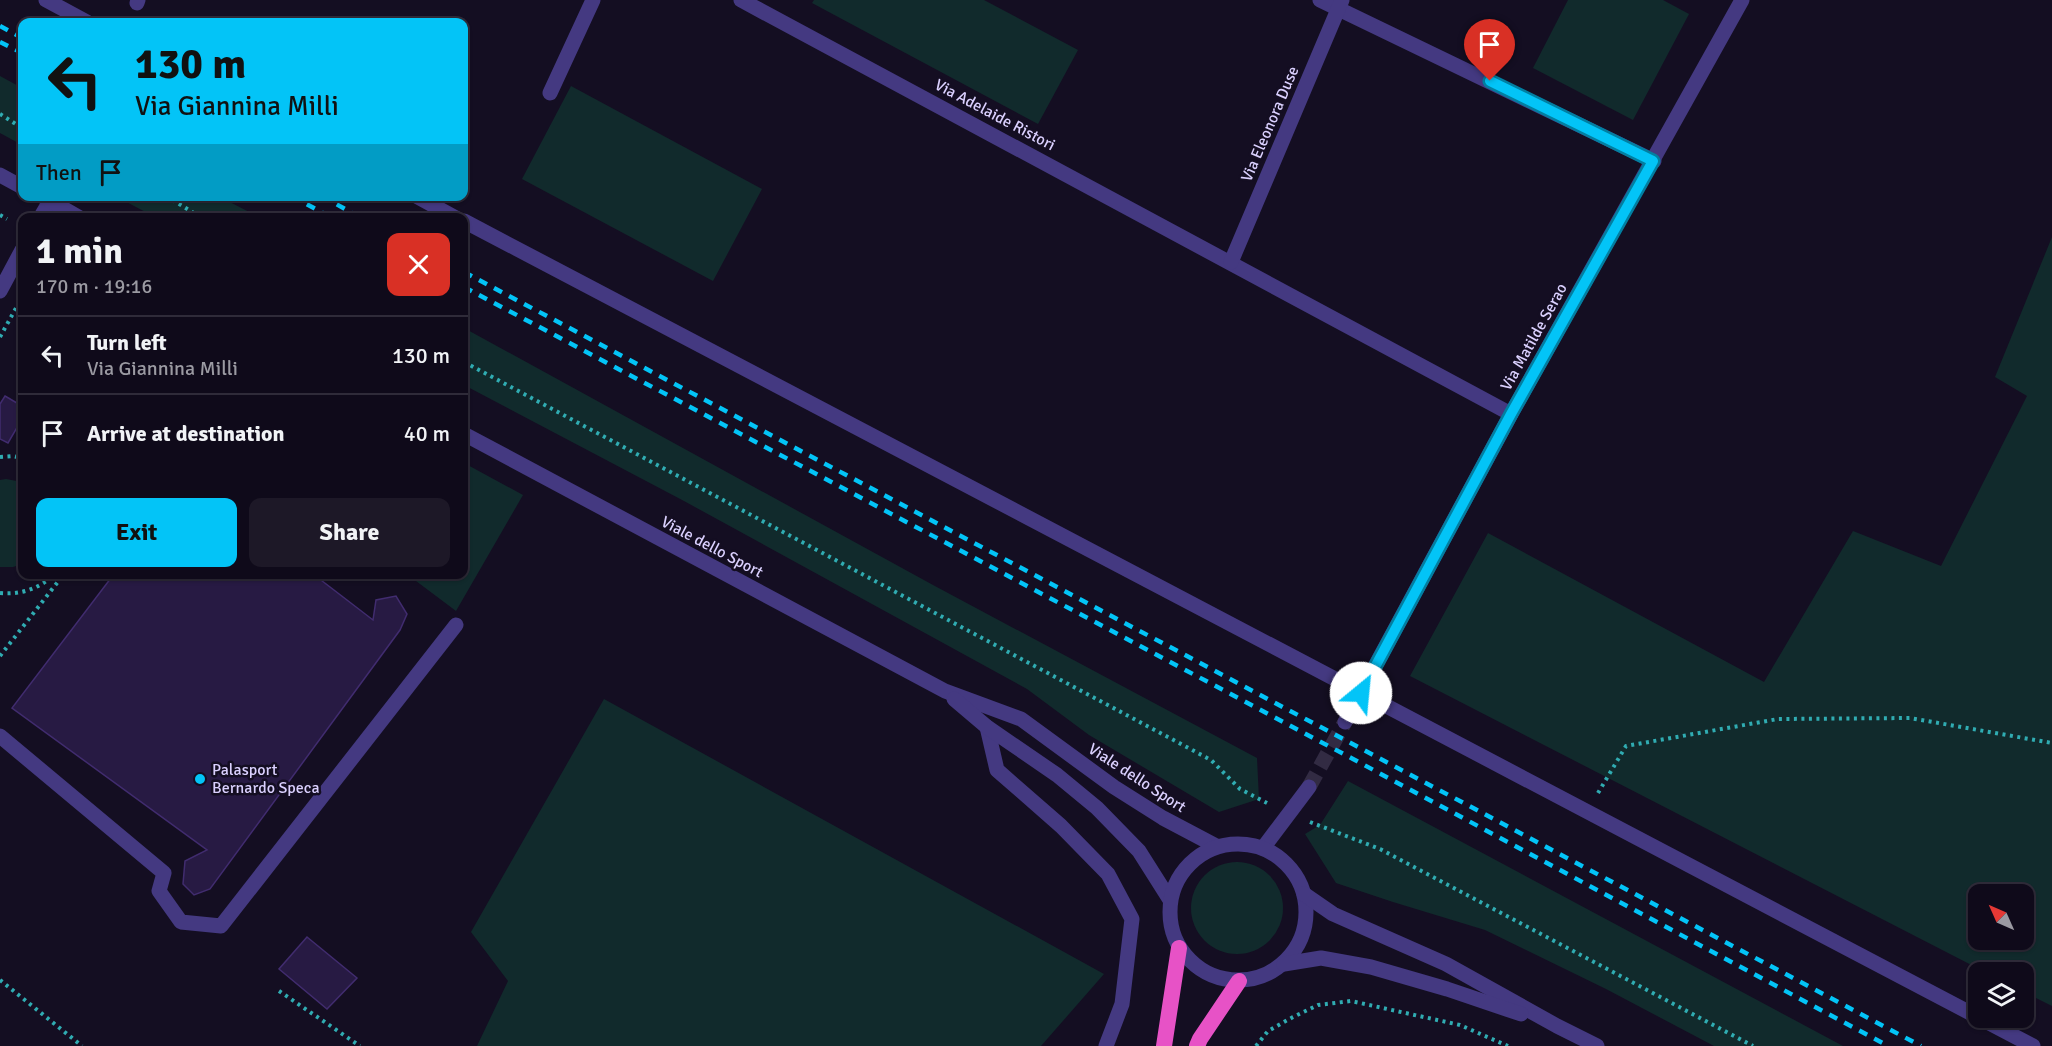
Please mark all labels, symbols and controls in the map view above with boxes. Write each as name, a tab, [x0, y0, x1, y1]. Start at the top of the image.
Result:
pin	[1464, 19, 1515, 81]
icon: arrive	[1473, 28, 1506, 61]
text: 130 m	[135, 39, 246, 90]
icon: left	[36, 42, 114, 120]
street label: Via Eleonora Duse	[1237, 63, 1303, 185]
street label: Via Adelaide Ristori	[931, 75, 1059, 155]
text: Via Giannina Milli	[135, 90, 339, 123]
icon: arrive	[94, 156, 127, 189]
text: Then	[36, 159, 82, 186]
text: 1 min	[36, 229, 123, 274]
button: close	[387, 233, 450, 296]
text: 170 m · 19:16	[36, 274, 152, 299]
street label: Via Matilde Serao	[1496, 280, 1572, 394]
text: Turn left	[87, 329, 167, 356]
icon: left	[36, 339, 69, 372]
text: 130 m	[392, 342, 450, 369]
text: Via Giannina Milli	[87, 356, 238, 381]
icon: arrive	[36, 417, 69, 450]
text: Arrive at destination	[87, 420, 284, 447]
text: 40 m	[404, 420, 450, 447]
button: Exit	[36, 498, 237, 567]
button: Share	[249, 498, 450, 567]
street label: Viale dello Sport	[658, 512, 767, 582]
position arrow	[1329, 661, 1393, 725]
street label: Viale dello Sport	[1084, 739, 1190, 817]
place label: Palasport Bernardo Speca	[212, 760, 320, 798]
marker: Palasport Bernardo Speca	[193, 772, 207, 786]
north arrow	[1968, 884, 2034, 950]
map controls	[1968, 884, 2034, 1028]
button: layers	[1968, 962, 2034, 1028]

